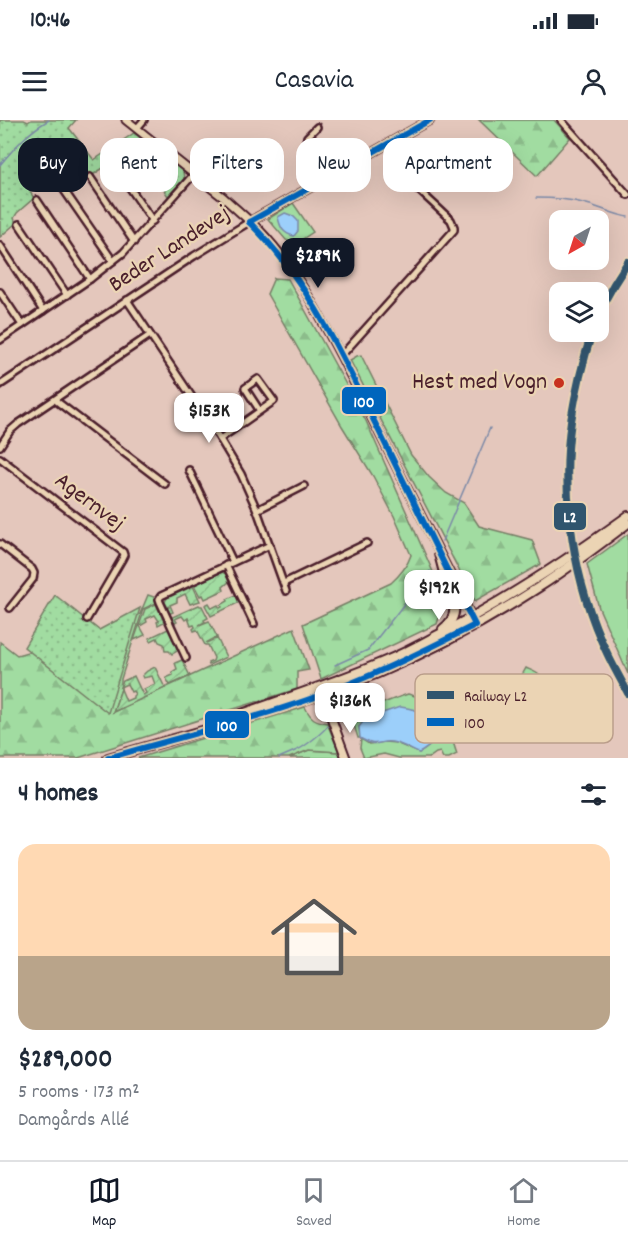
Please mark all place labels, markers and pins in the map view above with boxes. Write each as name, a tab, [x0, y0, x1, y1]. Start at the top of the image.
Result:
pin: $289K	[276, 238, 360, 289]
place label: Hest med Vogn	[412, 366, 547, 400]
marker: Hest med Vogn	[552, 376, 566, 390]
pin: $153K	[167, 393, 251, 444]
pin: $192K	[397, 570, 481, 621]
pin: $136K	[308, 683, 392, 734]

